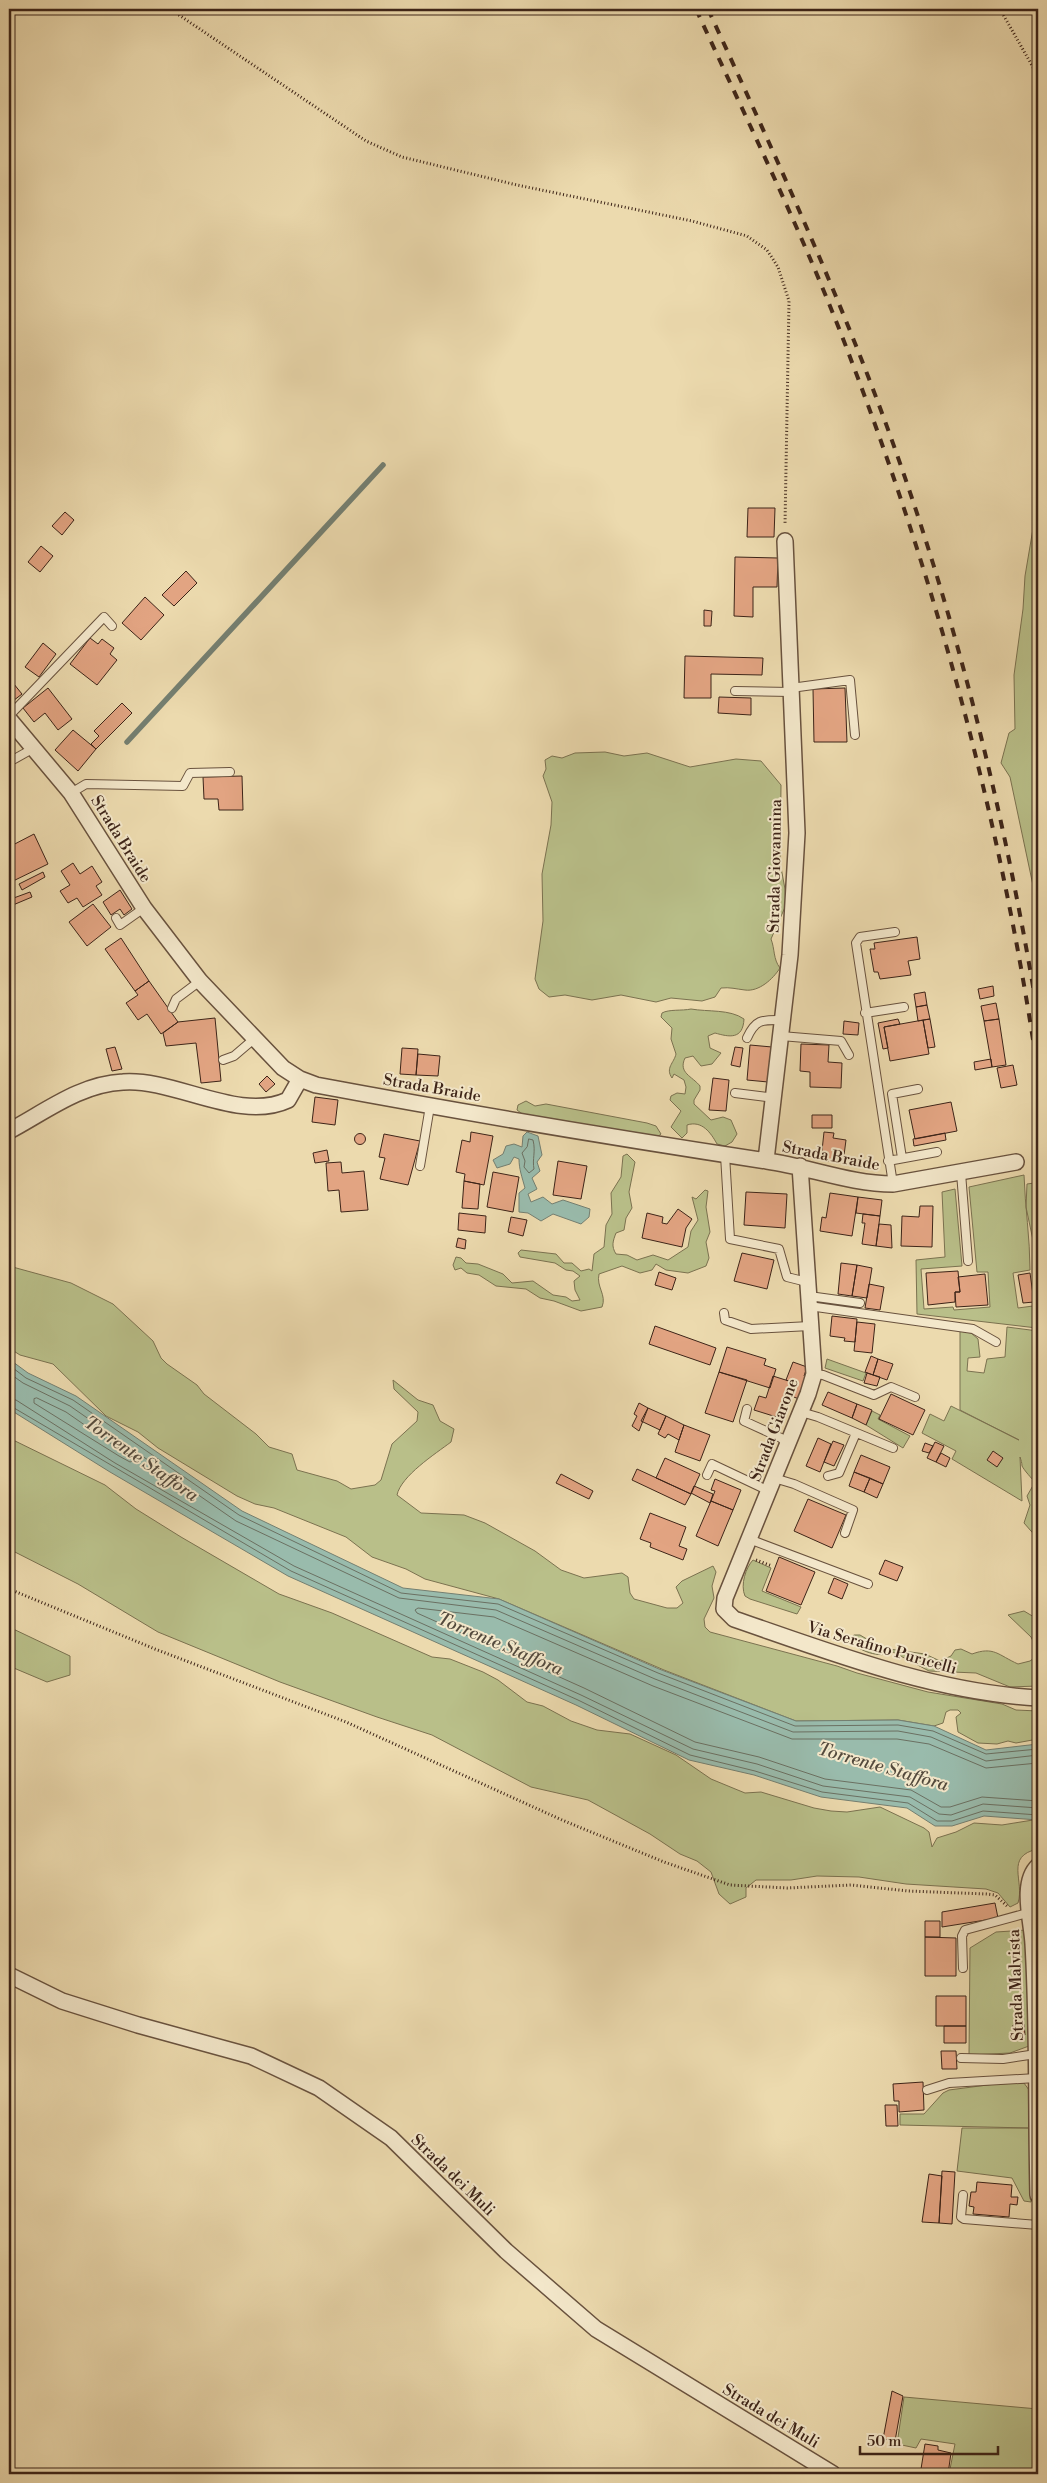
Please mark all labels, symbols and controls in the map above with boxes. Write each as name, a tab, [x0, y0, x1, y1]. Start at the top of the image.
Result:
street label: Strada Braide	[86, 792, 156, 886]
street label: Strada Giovannina	[764, 798, 786, 933]
street label: Strada Braide	[382, 1070, 482, 1106]
street label: Strada Braide	[781, 1137, 881, 1175]
street label: Strada Giarone	[745, 1376, 803, 1484]
water label: Torrente Staffora	[79, 1411, 203, 1508]
water label: Torrente Staffora	[434, 1607, 567, 1681]
street label: Via Serafino Puricelli	[804, 1617, 959, 1679]
water label: Torrente Staffora	[815, 1737, 952, 1797]
street label: Strada Malvista	[1004, 1928, 1028, 2041]
street label: Strada dei Muli	[407, 2130, 499, 2220]
street label: Strada dei Muli	[719, 2379, 823, 2453]
scale bar	[860, 2423, 997, 2455]
text: 50 m	[867, 2432, 901, 2451]

